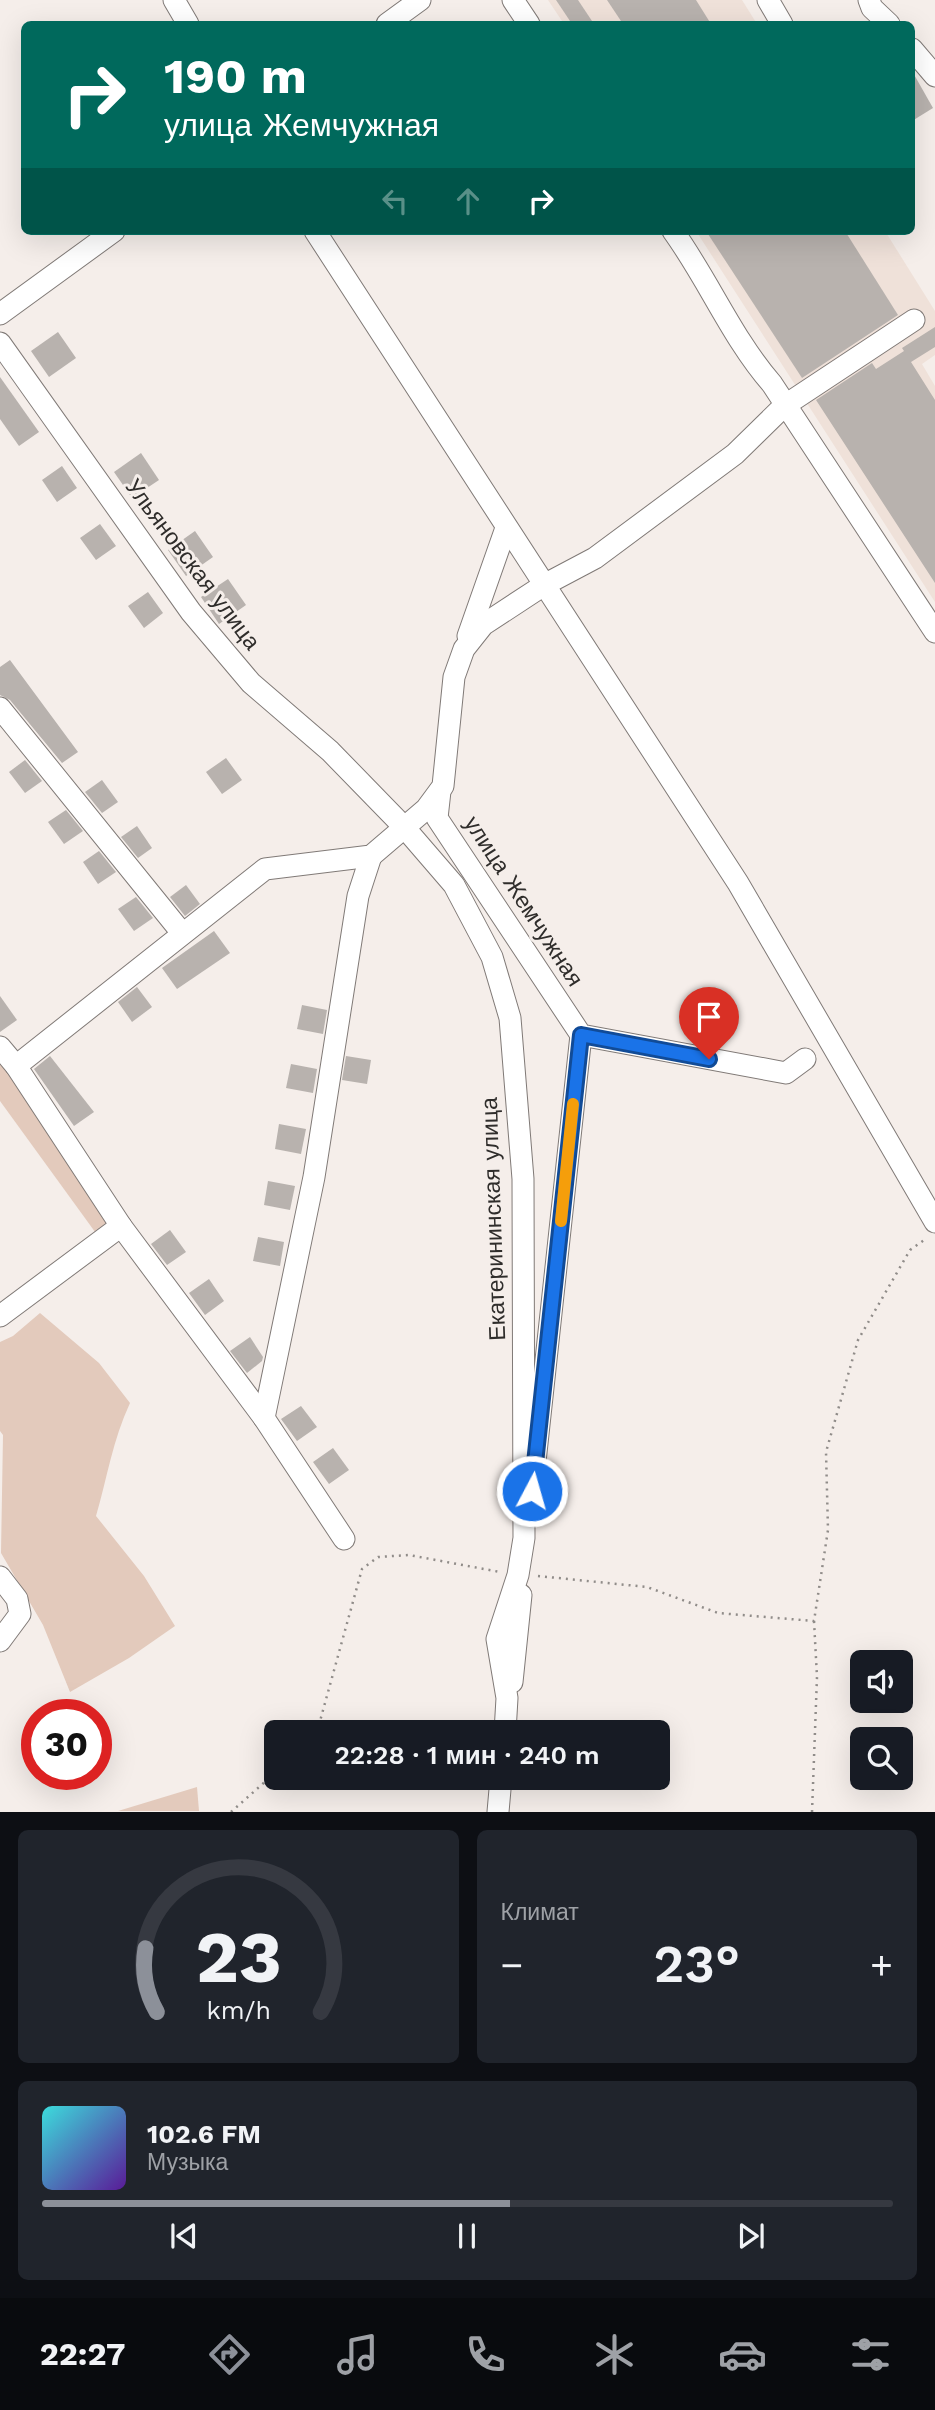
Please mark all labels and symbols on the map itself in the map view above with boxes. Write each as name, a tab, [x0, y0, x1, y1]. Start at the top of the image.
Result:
street label: Ульяновская улица	[120, 474, 266, 655]
street label: улица Жемчужная	[458, 811, 589, 992]
pin	[679, 987, 739, 1059]
street label: Екатерининская улица	[476, 1097, 511, 1341]
position arrow	[495, 1454, 569, 1528]
speed limit sign: 30	[21, 1699, 112, 1790]

